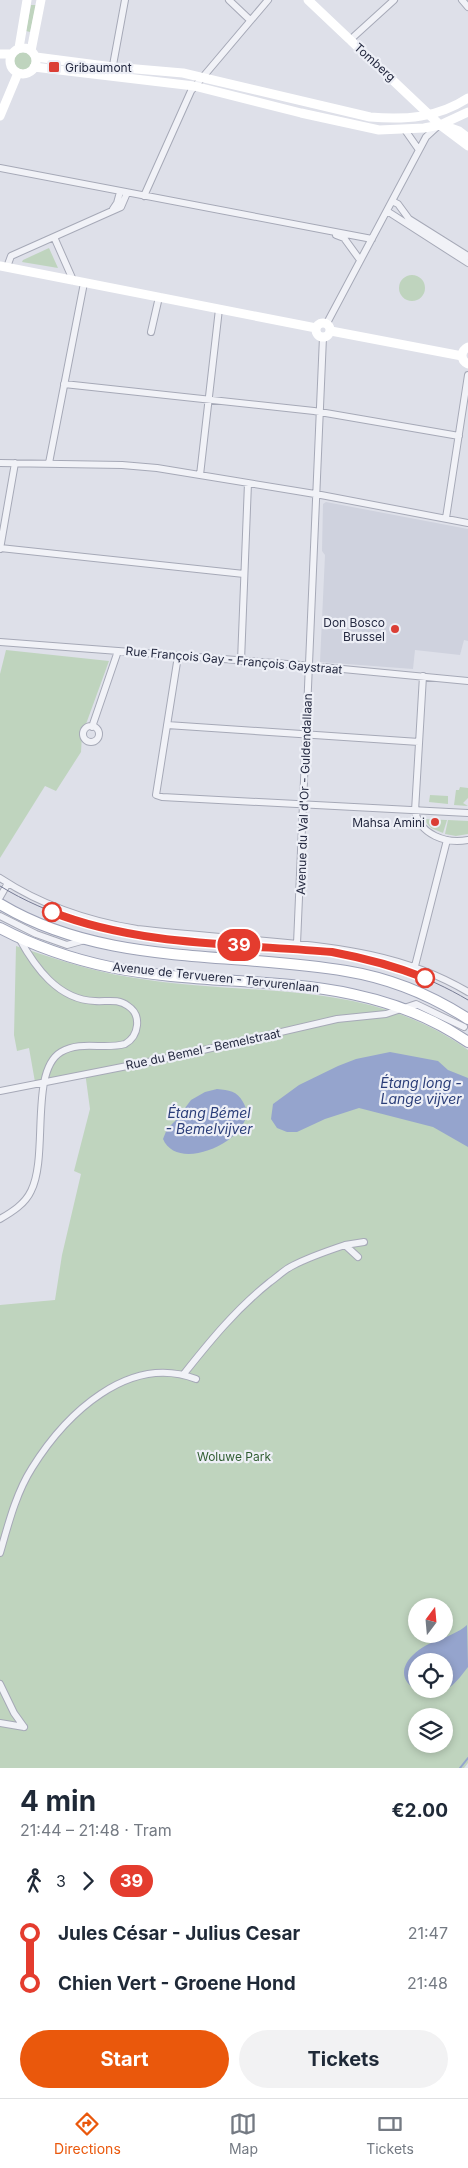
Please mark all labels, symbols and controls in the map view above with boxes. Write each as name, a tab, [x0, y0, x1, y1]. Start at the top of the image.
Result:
street label: Tomberg	[351, 40, 399, 84]
marker: Gribaumont	[47, 60, 61, 74]
place label: Gribaumont	[65, 60, 132, 75]
place label: Don Bosco Brussel	[323, 615, 385, 644]
marker: Don Bosco Brussel	[389, 623, 401, 635]
street label: Rue François Gay - François Gaystraat	[125, 643, 343, 677]
street label: Avenue du Val d'Or - Guldendallaan	[293, 693, 315, 895]
place label: Mahsa Amini	[352, 815, 425, 830]
marker: Mahsa Amini	[429, 816, 441, 828]
unlabelled marker	[42, 902, 62, 922]
line badge: 39	[216, 929, 262, 961]
text: 39	[227, 934, 251, 955]
street label: Avenue de Tervueren - Tervurenlaan	[112, 959, 320, 995]
unlabelled marker	[415, 968, 435, 988]
street label: Rue du Bemel - Bemelstraat	[124, 1025, 282, 1073]
water label: Étang long - Lange vijver	[380, 1074, 462, 1107]
water label: Étang Bémel - Bemelvijver	[166, 1104, 253, 1137]
park label: Woluwe Park	[197, 1449, 271, 1464]
north arrow	[408, 1598, 452, 1642]
map controls	[408, 1598, 453, 1753]
button: locate	[408, 1653, 453, 1698]
button: layers	[408, 1708, 453, 1753]
text: 4 min	[20, 1784, 96, 1818]
text: €2.00	[392, 1799, 448, 1822]
text: 21:44 – 21:48 · Tram	[20, 1820, 172, 1840]
icon: walk	[20, 1867, 48, 1895]
icon: forward	[74, 1867, 102, 1895]
text: 39	[120, 1870, 143, 1891]
text: 3	[56, 1871, 66, 1891]
text: Jules César - Julius Cesar	[58, 1922, 300, 1945]
text: 21:47	[408, 1923, 448, 1943]
text: Chien Vert - Groene Hond	[58, 1972, 296, 1995]
text: 21:48	[407, 1973, 448, 1993]
button: Start	[20, 2030, 229, 2088]
button: Tickets	[239, 2030, 448, 2088]
tab: Directions	[54, 2110, 121, 2157]
tab: Map	[229, 2110, 258, 2157]
tab: Tickets	[366, 2110, 414, 2157]

